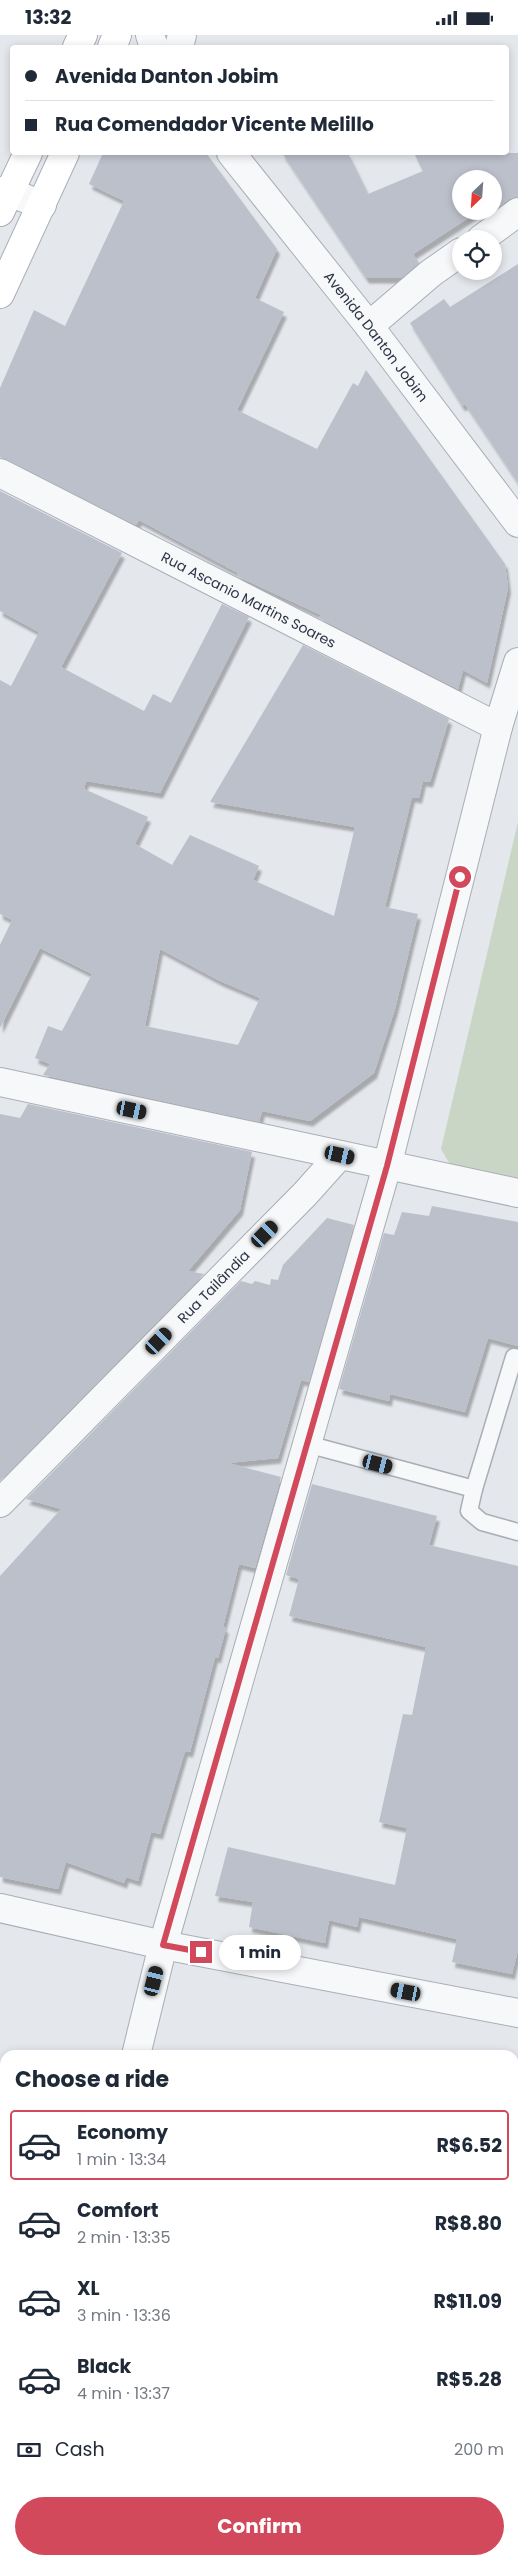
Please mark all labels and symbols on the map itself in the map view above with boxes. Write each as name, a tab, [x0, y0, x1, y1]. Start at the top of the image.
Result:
north arrow	[452, 170, 502, 220]
street label: Avenida Danton Jobim	[319, 267, 433, 406]
street label: Rua Ascanio Martins Soares	[158, 547, 339, 653]
route start	[449, 866, 471, 888]
car	[115, 1100, 148, 1120]
car	[323, 1144, 356, 1166]
car	[249, 1218, 280, 1250]
street label: Rua Tailândia	[173, 1246, 254, 1328]
car	[143, 1325, 174, 1357]
car	[361, 1453, 394, 1475]
callout: 1 min	[218, 1935, 301, 1969]
route end	[190, 1941, 212, 1963]
car	[143, 1965, 164, 1997]
car	[389, 1982, 422, 2002]

